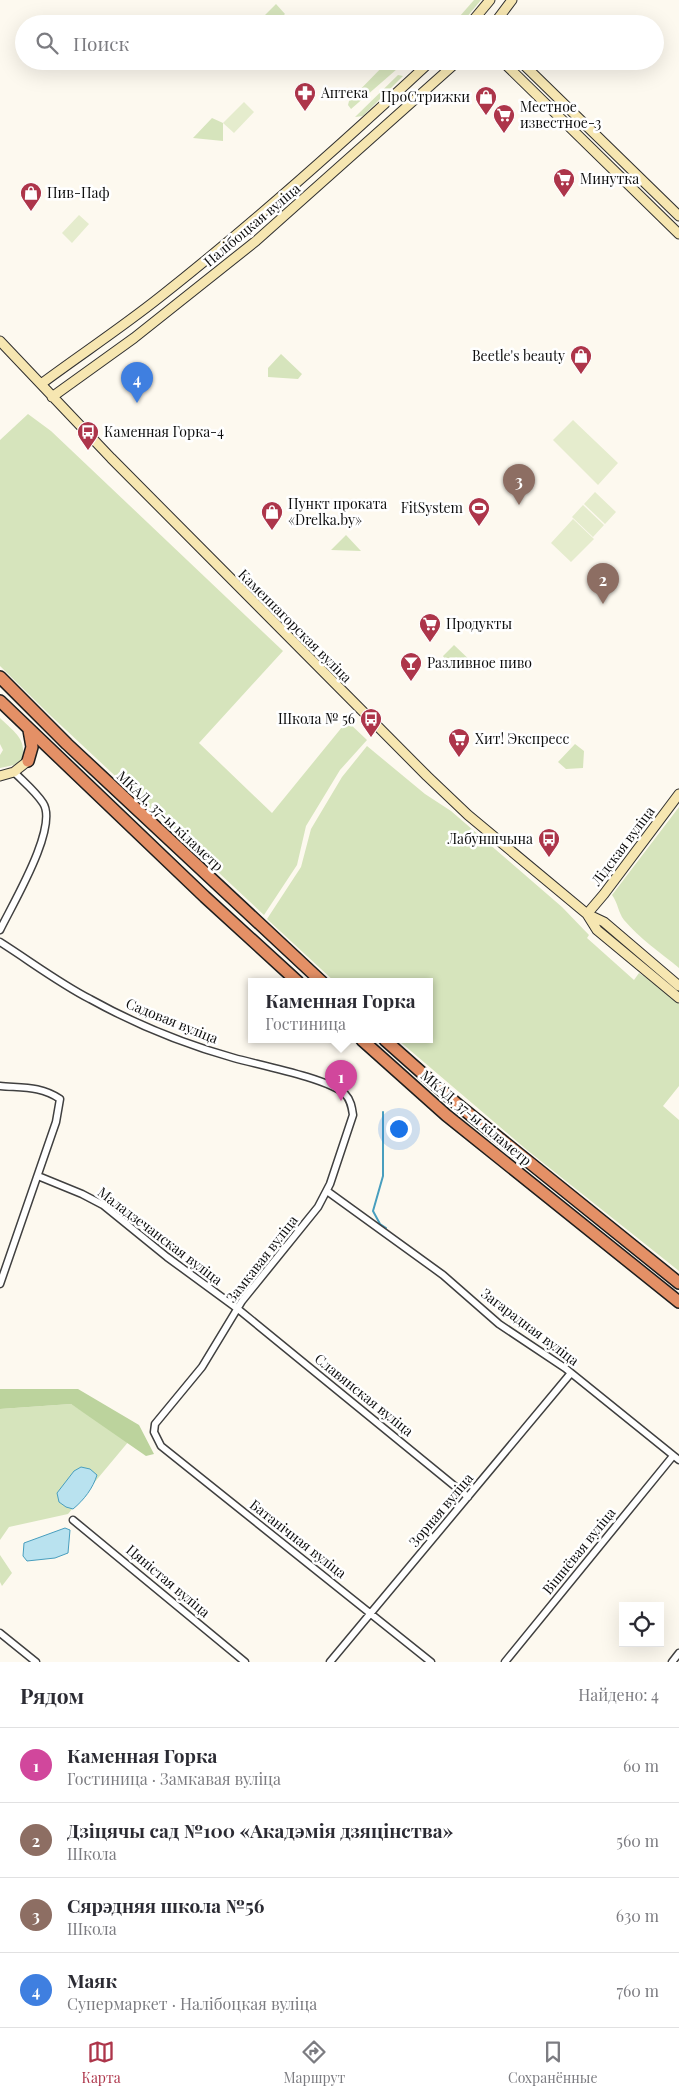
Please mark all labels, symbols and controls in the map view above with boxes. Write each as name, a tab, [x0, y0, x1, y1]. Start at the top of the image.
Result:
search box	[15, 15, 664, 70]
icon: search	[33, 29, 61, 57]
text: Поиск	[73, 30, 129, 56]
pharmacy icon: Аптека	[293, 81, 317, 112]
place label: Аптека	[320, 83, 368, 102]
shop icon: ПроСтрижки	[474, 85, 498, 116]
place label: ПроСтрижки	[381, 87, 470, 106]
place label: Местное известное-3	[520, 97, 601, 132]
supermarket icon: Местное известное-3	[492, 103, 516, 134]
supermarket icon: Минутка	[552, 167, 576, 198]
place label: Минутка	[580, 169, 639, 188]
street label: Налібоцкая вуліца	[200, 179, 304, 271]
shop icon: Пив-Паф	[19, 181, 43, 212]
place label: Пив-Паф	[47, 183, 110, 202]
shop icon: Beetle's beauty	[569, 344, 593, 375]
place label: Beetle's beauty	[472, 346, 565, 365]
pin: 4	[121, 362, 153, 403]
bus stop icon: Каменная Горка-4	[76, 420, 100, 451]
place label: Каменная Горка-4	[104, 422, 224, 441]
pin: 3	[503, 464, 535, 505]
place label: Пункт проката «Drelka.by»	[288, 494, 387, 529]
sports icon: FitSystem	[467, 496, 491, 527]
place label: FitSystem	[401, 498, 464, 517]
shop icon: Пункт проката «Drelka.by»	[260, 500, 284, 531]
pin: 2	[587, 563, 619, 604]
street label: Каменнагорская вуліца	[234, 565, 356, 687]
supermarket icon: Продукты	[418, 612, 442, 643]
place label: Продукты	[446, 614, 513, 633]
bar icon: Разливное пиво	[399, 651, 423, 682]
place label: Разливное пиво	[427, 653, 532, 672]
bus stop icon: Школа № 56	[359, 707, 383, 738]
place label: Школа № 56	[278, 709, 355, 728]
supermarket icon: Хит! Экспресс	[447, 727, 471, 758]
place label: Хит! Экспресс	[475, 729, 569, 748]
street label: МКАД, 37-ы кіламетр	[113, 766, 228, 875]
street label: Лідская вуліца	[586, 802, 659, 890]
bus stop icon: Лабуншчына	[537, 827, 561, 858]
place label: Лабуншчына	[447, 829, 533, 848]
popup	[248, 978, 433, 1043]
text: Каменная Горка	[265, 987, 416, 1013]
street label: Садовая вуліца	[123, 993, 221, 1048]
text: Гостиница	[265, 1013, 346, 1034]
pin: 1	[325, 1060, 357, 1101]
street label: МКАД, 37-ы кіламетр	[417, 1066, 536, 1170]
your location	[386, 1116, 412, 1142]
street label: Маладзечанская вуліца	[94, 1182, 227, 1289]
street label: Замкавая вуліца	[222, 1211, 302, 1306]
street label: Загарадная вуліца	[478, 1284, 583, 1370]
street label: Славянская вуліца	[311, 1349, 418, 1440]
street label: Зорная вуліца	[404, 1469, 477, 1551]
street label: Батанічная вуліца	[246, 1495, 351, 1582]
street label: Вішнёвая вуліца	[538, 1503, 620, 1598]
street label: Цяністая вуліца	[122, 1540, 214, 1621]
map controls	[619, 1602, 664, 1647]
button: locate	[619, 1602, 664, 1647]
text: Рядом	[20, 1681, 84, 1709]
text: Найдено: 4	[578, 1684, 659, 1705]
text: Каменная Горка	[67, 1742, 217, 1768]
text: 1	[33, 1755, 39, 1776]
text: 60 m	[623, 1755, 659, 1776]
text: Гостиница · Замкавая вуліца	[67, 1768, 281, 1789]
text: Дзіцячы сад №100 «Акадэмія дзяцінства»	[67, 1817, 453, 1843]
text: 2	[32, 1830, 40, 1851]
text: 560 m	[616, 1830, 659, 1851]
text: Школа	[67, 1843, 117, 1864]
text: Сярэдняя школа №56	[67, 1892, 264, 1918]
text: 3	[32, 1905, 40, 1926]
text: 630 m	[616, 1905, 659, 1926]
text: Школа	[67, 1918, 117, 1939]
text: Маяк	[67, 1967, 117, 1993]
text: 4	[32, 1980, 40, 2001]
text: 760 m	[616, 1980, 659, 2001]
text: Супермаркет · Налібоцкая вуліца	[67, 1993, 317, 2014]
tab: Карта	[81, 2038, 121, 2087]
tab: Маршрут	[284, 2038, 345, 2087]
tab: Сохранённые	[508, 2038, 598, 2087]

